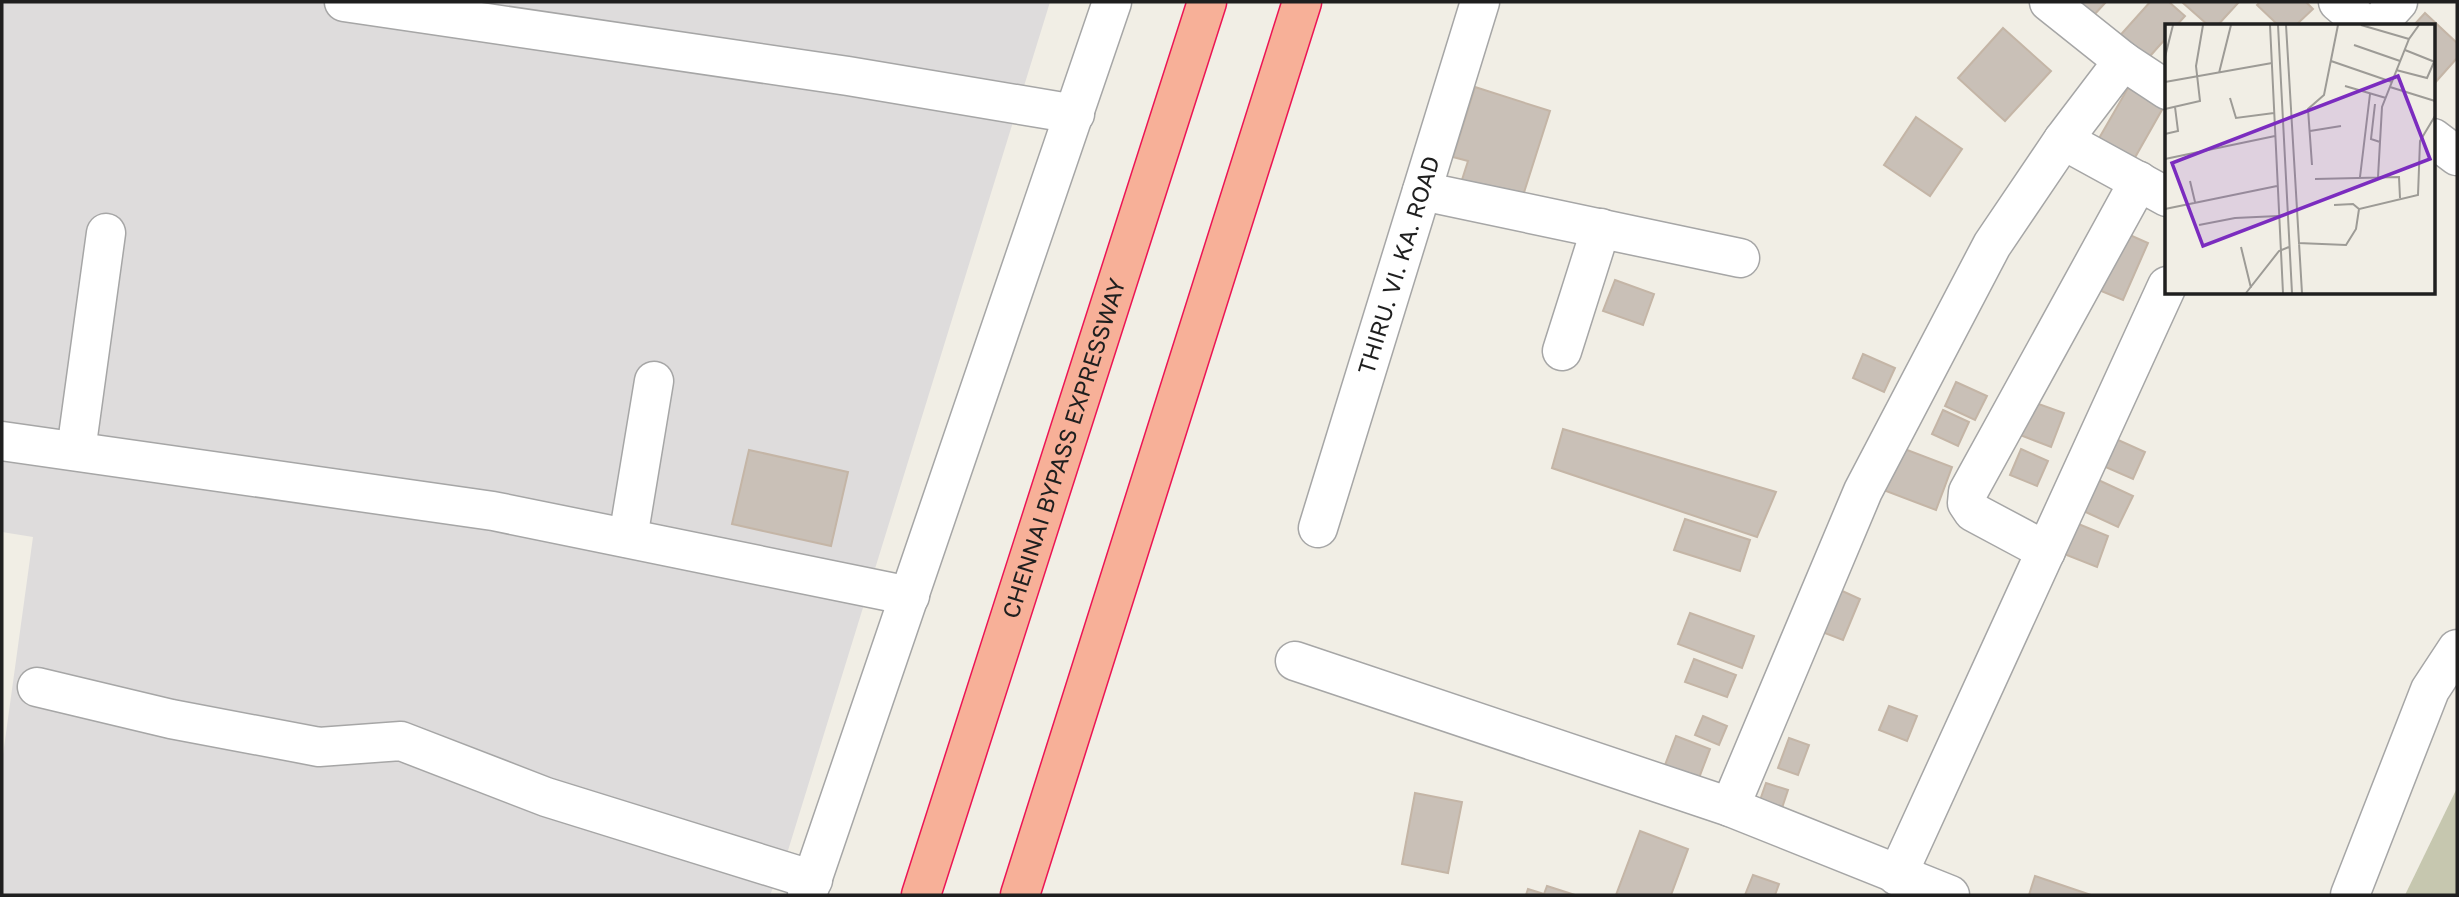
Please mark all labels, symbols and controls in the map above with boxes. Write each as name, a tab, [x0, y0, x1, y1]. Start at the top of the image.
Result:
inset map	[2165, 24, 2434, 294]
street label: THIRU. VI. KA. ROAD	[1351, 152, 1445, 377]
street label: CHENNAI BYPASS EXPRESSWAY	[996, 274, 1131, 621]

